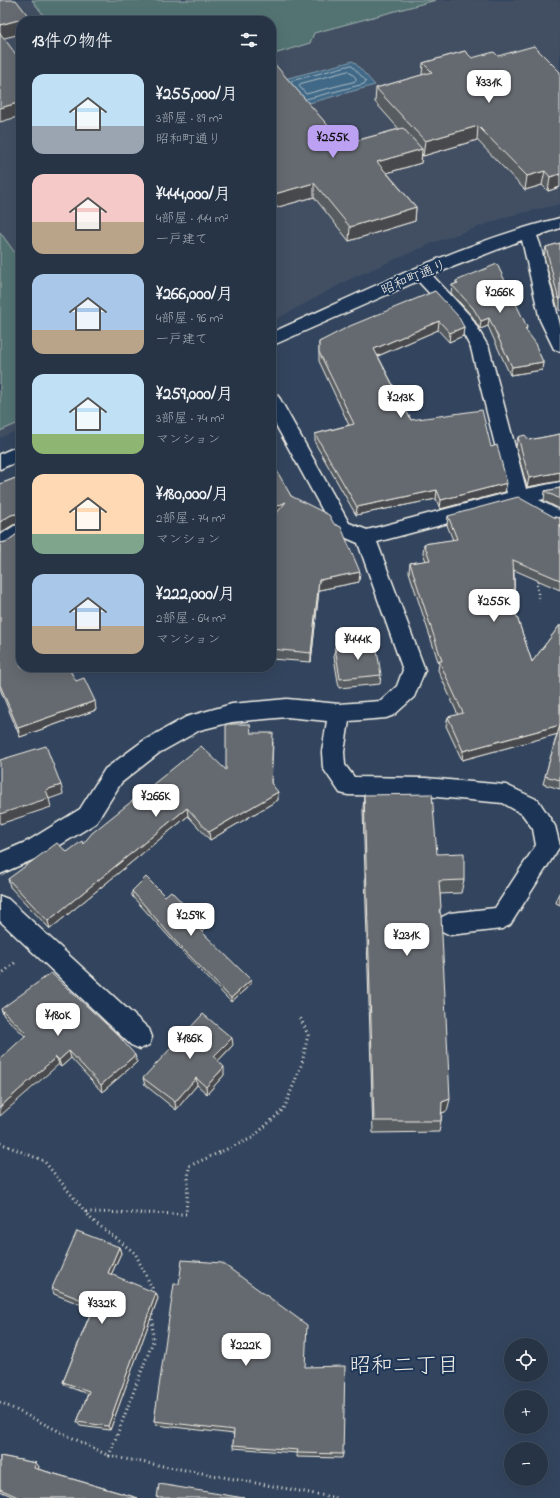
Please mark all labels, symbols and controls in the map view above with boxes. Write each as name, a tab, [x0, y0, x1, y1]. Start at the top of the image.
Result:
text: 13件の物件	[32, 29, 112, 54]
icon: filters	[238, 29, 260, 51]
pin: ¥331K	[461, 70, 517, 104]
text: ¥331K	[476, 73, 502, 92]
text: ¥255,000/月	[156, 82, 238, 107]
icon: home	[64, 90, 112, 138]
text: 3部屋 · 89 m²	[156, 109, 223, 128]
pin: ¥255K	[305, 125, 361, 159]
text: ¥255K	[317, 128, 349, 147]
text: 昭和町通り	[156, 130, 221, 149]
text: ¥444,000/月	[156, 182, 231, 207]
icon: home	[64, 190, 112, 238]
text: 4部屋 · 144 m²	[156, 209, 229, 228]
text: 一戸建て	[156, 230, 208, 249]
street label: 昭和町通り	[378, 255, 450, 301]
pin: ¥266K	[472, 280, 528, 314]
text: ¥266,000/月	[156, 282, 233, 307]
text: ¥266K	[485, 283, 515, 302]
icon: home	[64, 290, 112, 338]
text: 4部屋 · 96 m²	[156, 309, 223, 328]
text: 一戸建て	[156, 330, 208, 349]
text: ¥259,000/月	[156, 382, 233, 407]
pin: ¥213K	[373, 385, 429, 419]
text: ¥213K	[387, 388, 415, 407]
icon: home	[64, 390, 112, 438]
text: 3部屋 · 74 m²	[156, 409, 225, 428]
text: マンション	[156, 430, 220, 449]
text: ¥180,000/月	[156, 482, 229, 507]
icon: home	[64, 490, 112, 538]
text: 2部屋 · 74 m²	[156, 509, 226, 528]
text: マンション	[156, 530, 220, 549]
text: ¥222,000/月	[156, 582, 235, 607]
pin: ¥255K	[466, 589, 522, 623]
icon: home	[64, 590, 112, 638]
text: ¥255K	[478, 592, 510, 611]
text: 2部屋 · 64 m²	[156, 609, 226, 628]
pin: ¥444K	[330, 627, 386, 661]
text: マンション	[156, 630, 220, 649]
text: ¥444K	[344, 630, 372, 649]
pin: ¥266K	[128, 784, 184, 818]
text: ¥266K	[141, 787, 171, 806]
pin: ¥259K	[163, 903, 219, 937]
text: ¥259K	[176, 906, 206, 925]
pin: ¥231K	[379, 923, 435, 957]
text: ¥231K	[393, 926, 421, 945]
pin: ¥180K	[30, 1003, 86, 1037]
text: ¥180K	[45, 1006, 71, 1025]
pin: ¥186K	[162, 1026, 218, 1060]
text: ¥186K	[177, 1029, 203, 1048]
pin: ¥332K	[74, 1291, 130, 1325]
text: ¥332K	[88, 1294, 116, 1313]
pin: ¥222K	[218, 1333, 274, 1367]
text: ¥222K	[231, 1336, 261, 1355]
map controls	[504, 1338, 548, 1486]
button: locate	[504, 1338, 548, 1382]
district label: 昭和二丁目	[349, 1351, 459, 1383]
button: +	[504, 1390, 548, 1434]
button: −	[504, 1442, 548, 1486]

